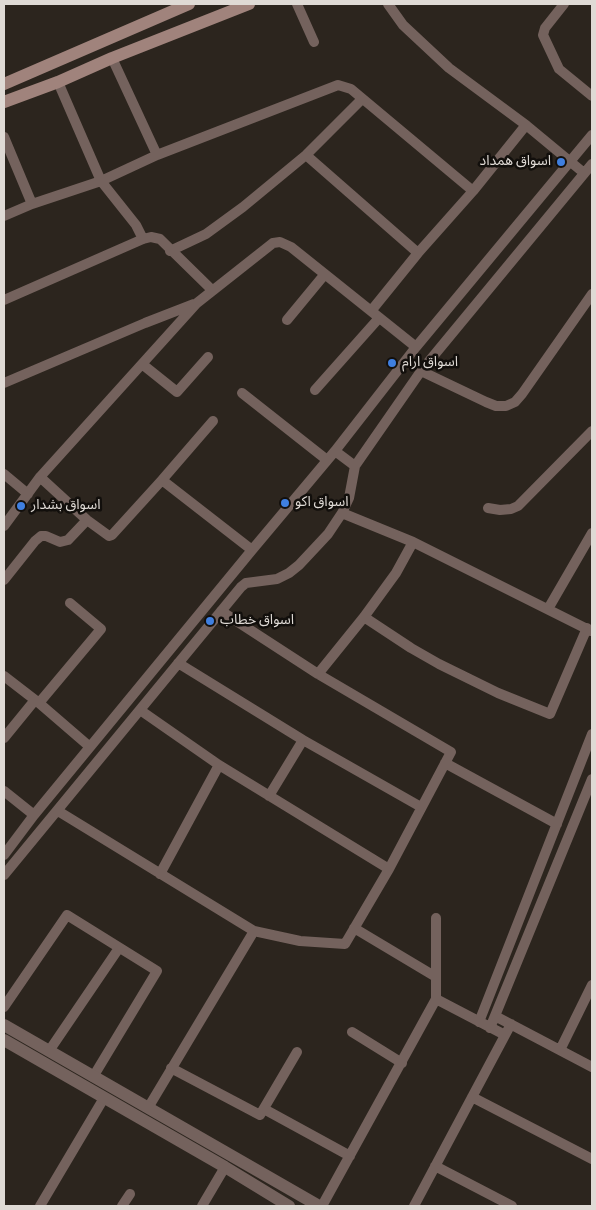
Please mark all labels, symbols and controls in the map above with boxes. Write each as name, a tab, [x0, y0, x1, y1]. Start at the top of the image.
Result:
place label: اسواق همداد	[480, 154, 551, 170]
marker: اسواق همداد	[555, 156, 567, 168]
place label: اسواق ارام	[402, 355, 458, 371]
marker: اسواق ارام	[386, 357, 398, 369]
place label: اسواق اكو	[295, 495, 349, 511]
marker: اسواق اكو	[279, 497, 291, 509]
place label: اسواق بشدار	[31, 498, 100, 514]
marker: اسواق بشدار	[15, 500, 27, 512]
place label: اسواق خطاب	[220, 613, 294, 629]
marker: اسواق خطاب	[204, 615, 216, 627]

